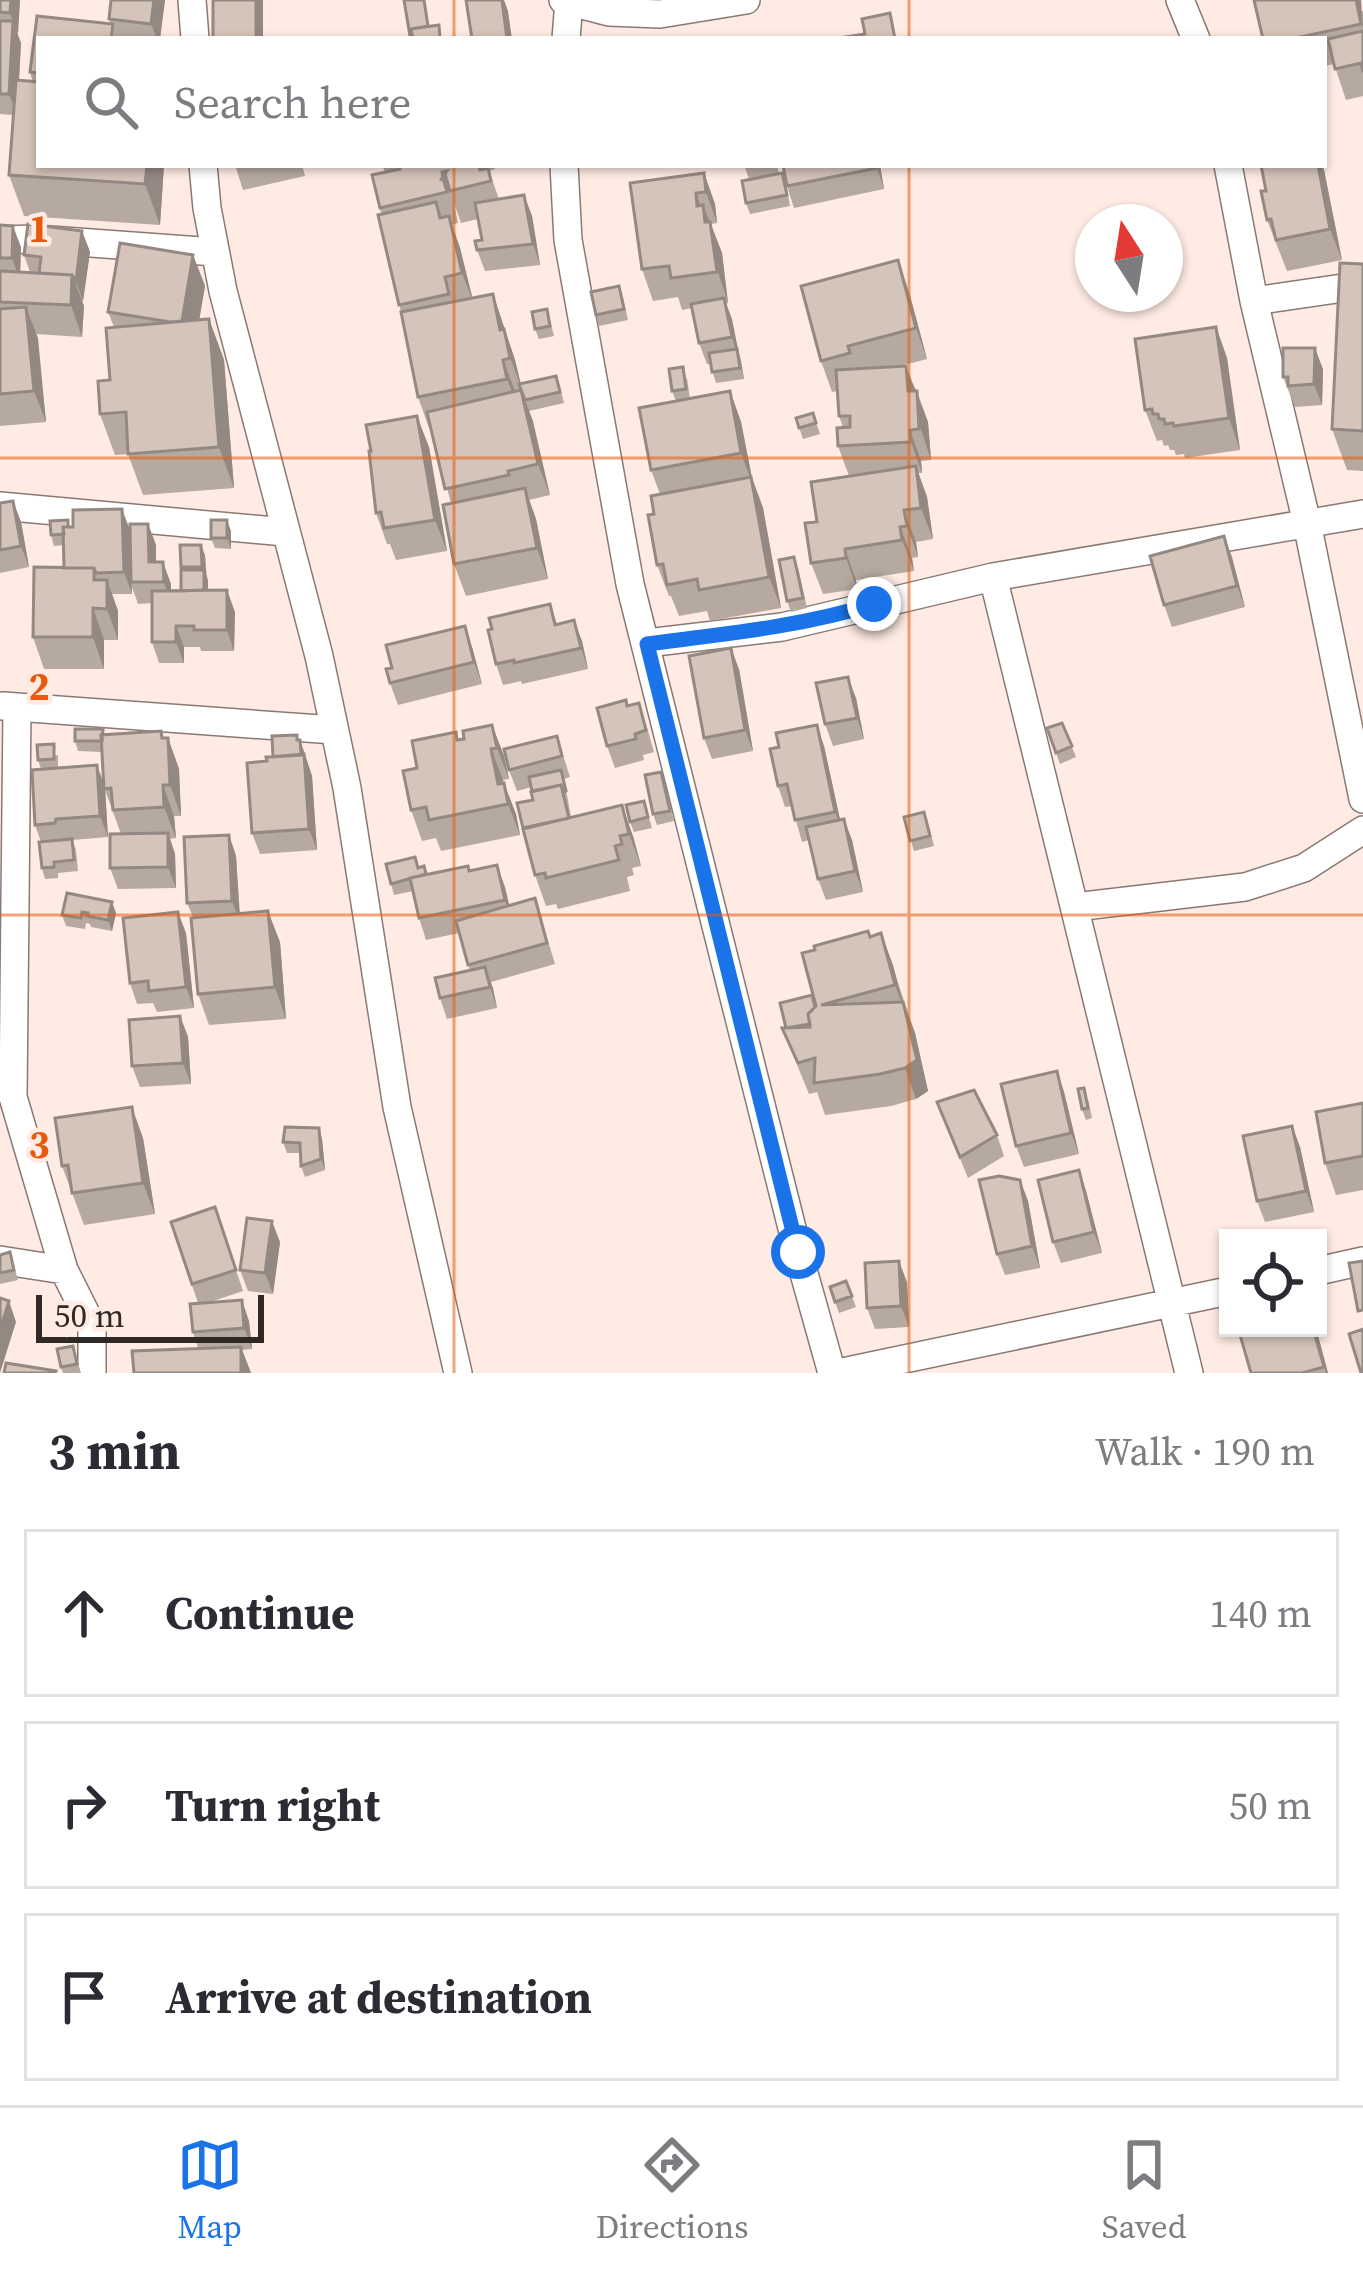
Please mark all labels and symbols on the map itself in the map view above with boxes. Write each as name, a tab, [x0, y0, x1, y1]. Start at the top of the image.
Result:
text: 1	[28, 202, 50, 255]
north arrow	[1075, 204, 1183, 312]
route end	[847, 577, 901, 631]
text: 2	[28, 660, 50, 713]
text: 3	[28, 1118, 50, 1171]
route start	[771, 1225, 825, 1279]
scale bar	[36, 1289, 264, 1342]

